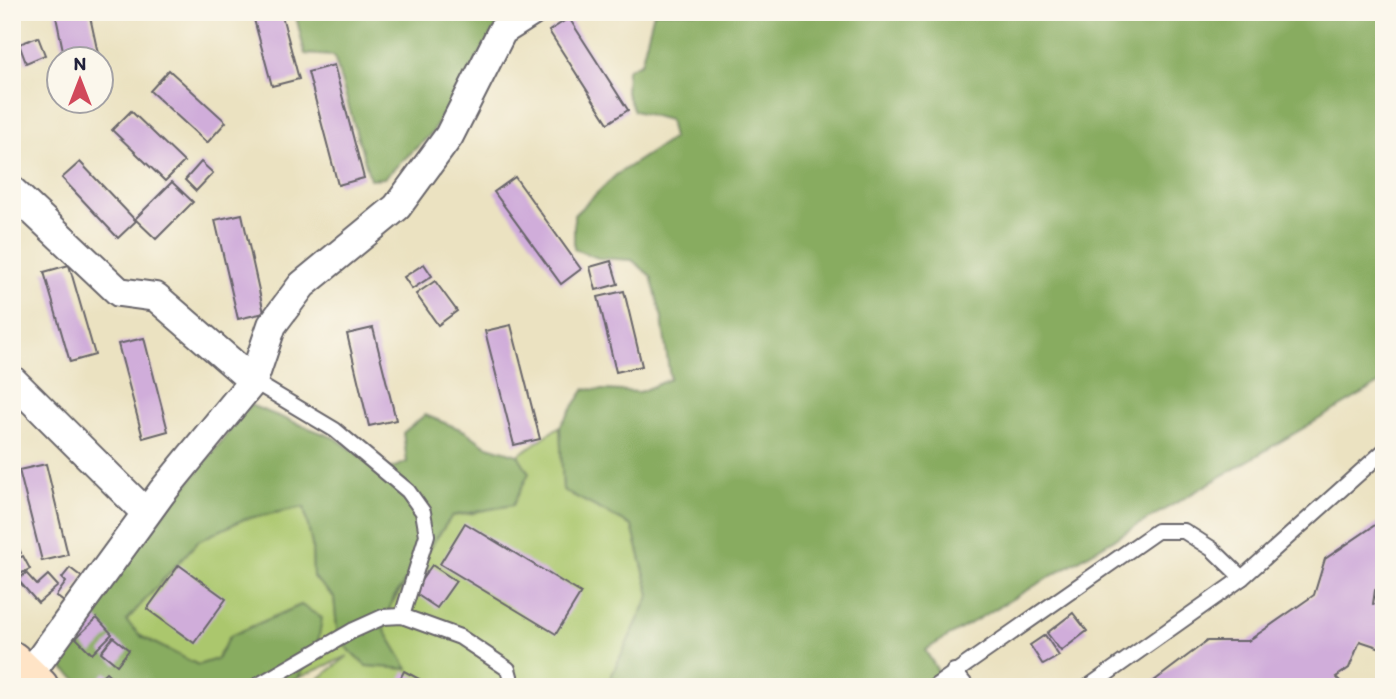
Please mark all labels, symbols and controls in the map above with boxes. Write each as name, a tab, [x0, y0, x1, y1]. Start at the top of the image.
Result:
north arrow	[46, 46, 116, 116]
text: N	[74, 52, 86, 75]

